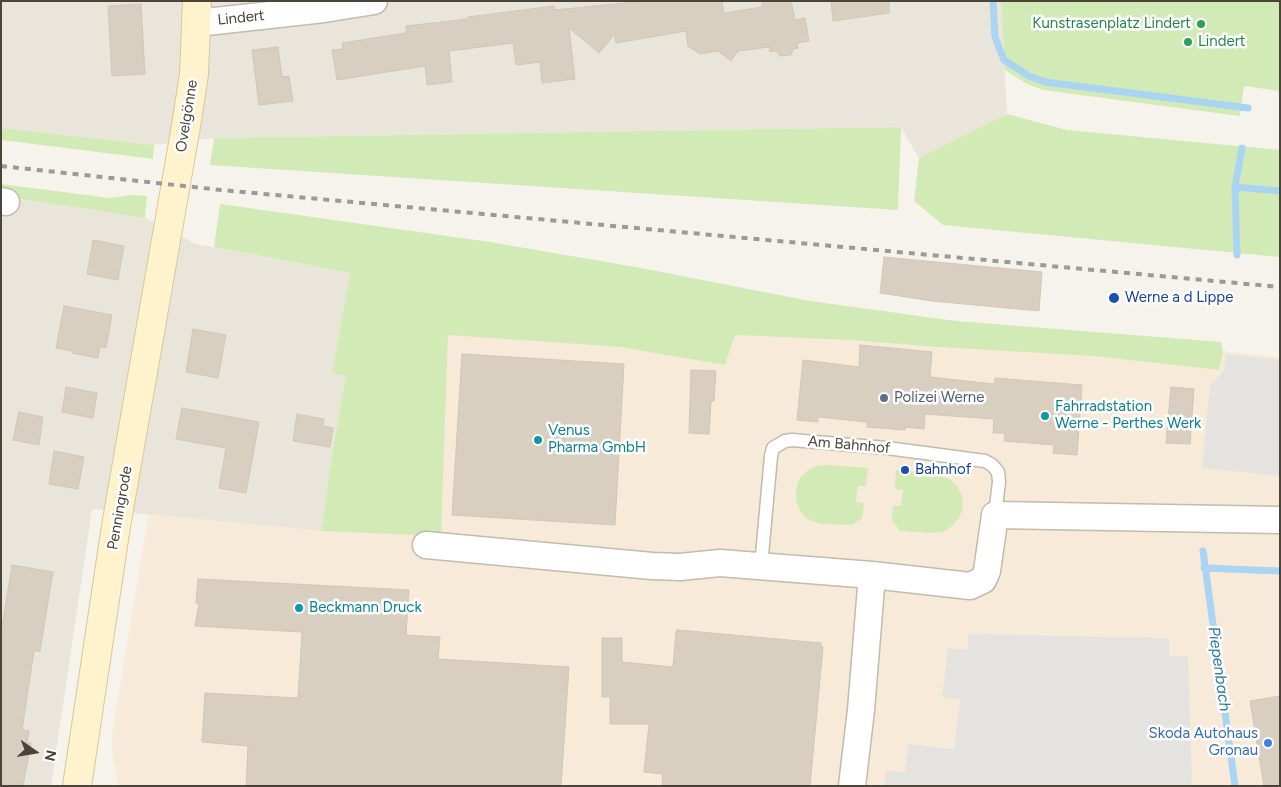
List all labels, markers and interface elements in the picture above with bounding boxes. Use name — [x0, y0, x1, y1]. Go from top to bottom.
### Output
street label: Lindert — [217, 7, 265, 29]
place label: Kunstrasenplatz Lindert — [1032, 15, 1191, 33]
marker: Kunstrasenplatz Lindert — [1195, 18, 1207, 30]
place label: Lindert — [1198, 33, 1245, 51]
marker: Lindert — [1182, 36, 1194, 48]
street label: Ovelgönne — [172, 78, 202, 154]
place label: Werne a d Lippe — [1125, 289, 1233, 307]
marker: Werne a d Lippe — [1107, 291, 1121, 305]
place label: Polizei Werne — [894, 389, 984, 407]
marker: Polizei Werne — [878, 392, 890, 404]
place label: Fahrradstation Werne - Perthes Werk — [1055, 398, 1201, 433]
marker: Fahrradstation Werne - Perthes Werk — [1039, 410, 1051, 422]
place label: Venus Pharma GmbH — [548, 422, 646, 457]
street label: Am Bahnhof — [807, 432, 891, 458]
marker: Venus Pharma GmbH — [532, 434, 544, 446]
place label: Bahnhof — [915, 461, 971, 479]
marker: Bahnhof — [899, 464, 911, 476]
street label: Penningrode — [104, 465, 136, 551]
place label: Beckmann Druck — [309, 599, 422, 617]
marker: Beckmann Druck — [293, 602, 305, 614]
water label: Piepenbach — [1204, 625, 1234, 713]
place label: Skoda Autohaus Gronau — [1149, 725, 1258, 760]
north arrow — [10, 727, 60, 777]
marker: Skoda Autohaus Gronau — [1262, 737, 1274, 749]
text: N — [41, 748, 60, 763]

